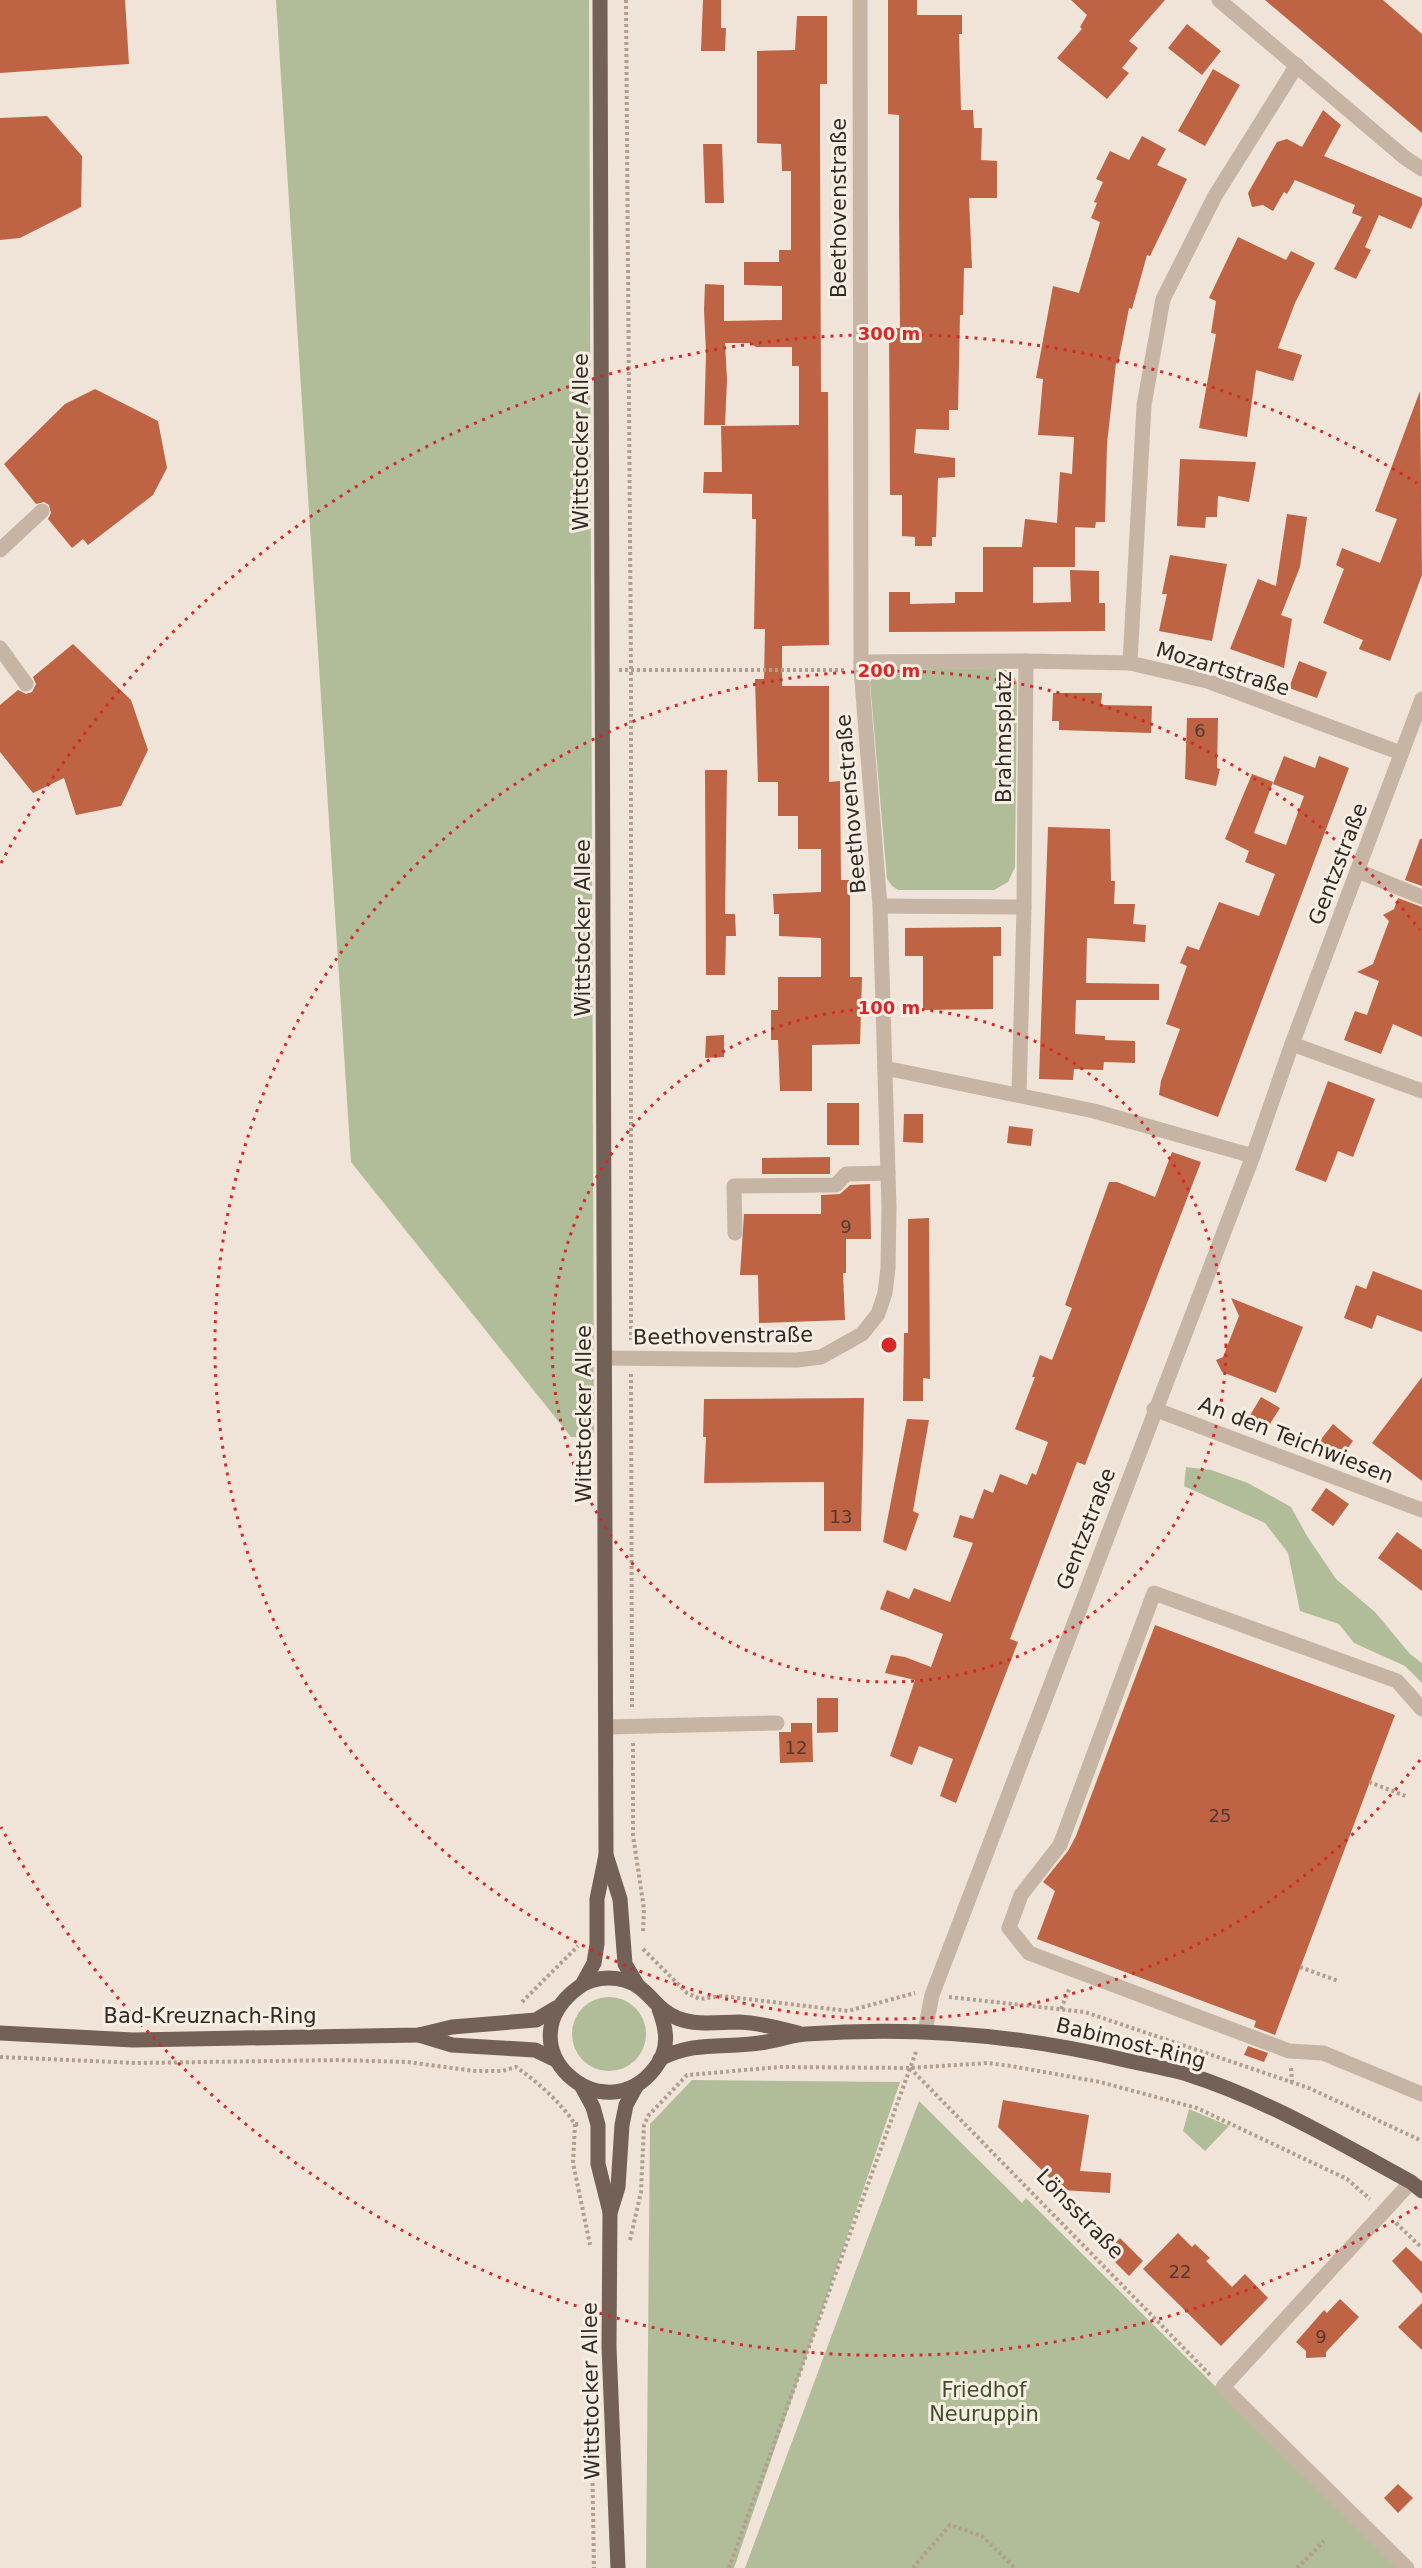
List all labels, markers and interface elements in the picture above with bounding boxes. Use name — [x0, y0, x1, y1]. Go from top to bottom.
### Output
street label: Beethovenstraße — [827, 118, 851, 298]
text: 300 m — [858, 323, 920, 344]
street label: Wittstocker Allee — [569, 353, 593, 531]
street label: Mozartstraße — [1153, 637, 1293, 701]
text: 200 m — [858, 660, 920, 681]
street label: Brahmsplatz — [992, 671, 1016, 803]
street label: Beethovenstraße — [831, 713, 871, 895]
house number: 6 — [1194, 720, 1206, 741]
street label: Gentzstraße — [1304, 800, 1372, 928]
street label: Wittstocker Allee — [571, 839, 595, 1017]
text: 100 m — [858, 997, 920, 1018]
house number: 9 — [840, 1216, 852, 1237]
street label: Beethovenstraße — [633, 1322, 813, 1350]
street label: Wittstocker Allee — [572, 1325, 596, 1503]
centre of rings — [879, 1335, 899, 1355]
street label: An den Teichwiesen — [1195, 1392, 1397, 1488]
street label: Gentzstraße — [1052, 1465, 1120, 1593]
house number: 13 — [830, 1506, 852, 1527]
house number: 12 — [785, 1737, 807, 1758]
house number: 25 — [1209, 1805, 1231, 1826]
street label: Bad-Kreuznach-Ring — [103, 2004, 317, 2028]
street label: Babimost-Ring — [1054, 2013, 1208, 2073]
street label: Lönsstraße — [1031, 2164, 1129, 2264]
house number: 22 — [1169, 2261, 1191, 2282]
street label: Wittstocker Allee — [577, 2302, 605, 2480]
house number: 9 — [1315, 2326, 1327, 2347]
park label: Friedhof Neuruppin — [929, 2378, 1039, 2426]

